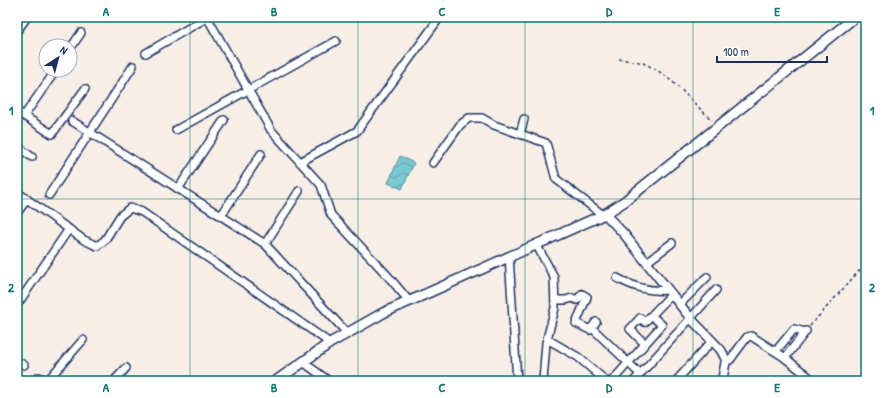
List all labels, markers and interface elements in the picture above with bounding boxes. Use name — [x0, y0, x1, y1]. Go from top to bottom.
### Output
text: A — [103, 2, 110, 20]
text: B — [271, 2, 278, 20]
text: C — [438, 2, 446, 20]
text: D — [606, 2, 613, 20]
text: E — [774, 2, 780, 20]
north arrow — [38, 38, 78, 78]
scale bar — [717, 38, 827, 64]
text: N — [57, 43, 70, 57]
text: 100 m — [723, 43, 749, 60]
text: 1 — [9, 101, 14, 119]
text: 1 — [870, 101, 875, 119]
text: 2 — [8, 278, 15, 296]
text: 2 — [869, 278, 876, 296]
text: A — [103, 378, 110, 396]
text: B — [271, 378, 278, 396]
text: C — [438, 378, 446, 396]
text: D — [606, 378, 613, 396]
text: E — [774, 378, 780, 396]

